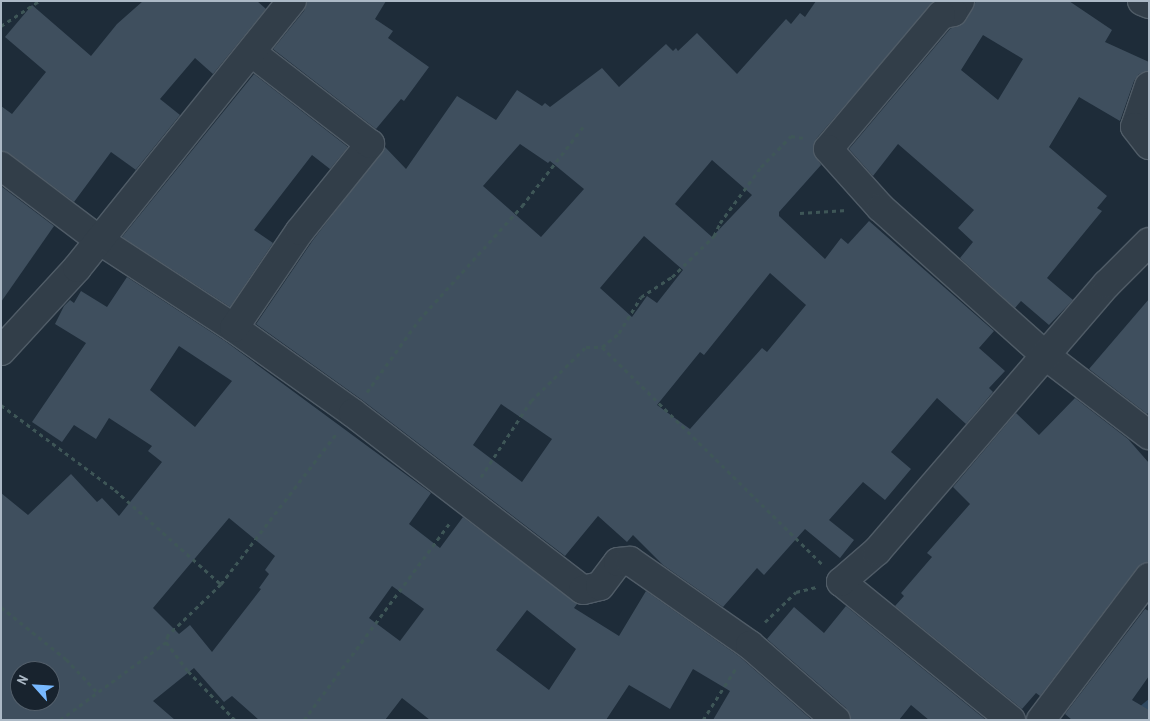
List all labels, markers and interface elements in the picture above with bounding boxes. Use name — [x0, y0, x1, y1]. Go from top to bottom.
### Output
north arrow — [10, 661, 60, 711]
text: N — [13, 672, 32, 688]

